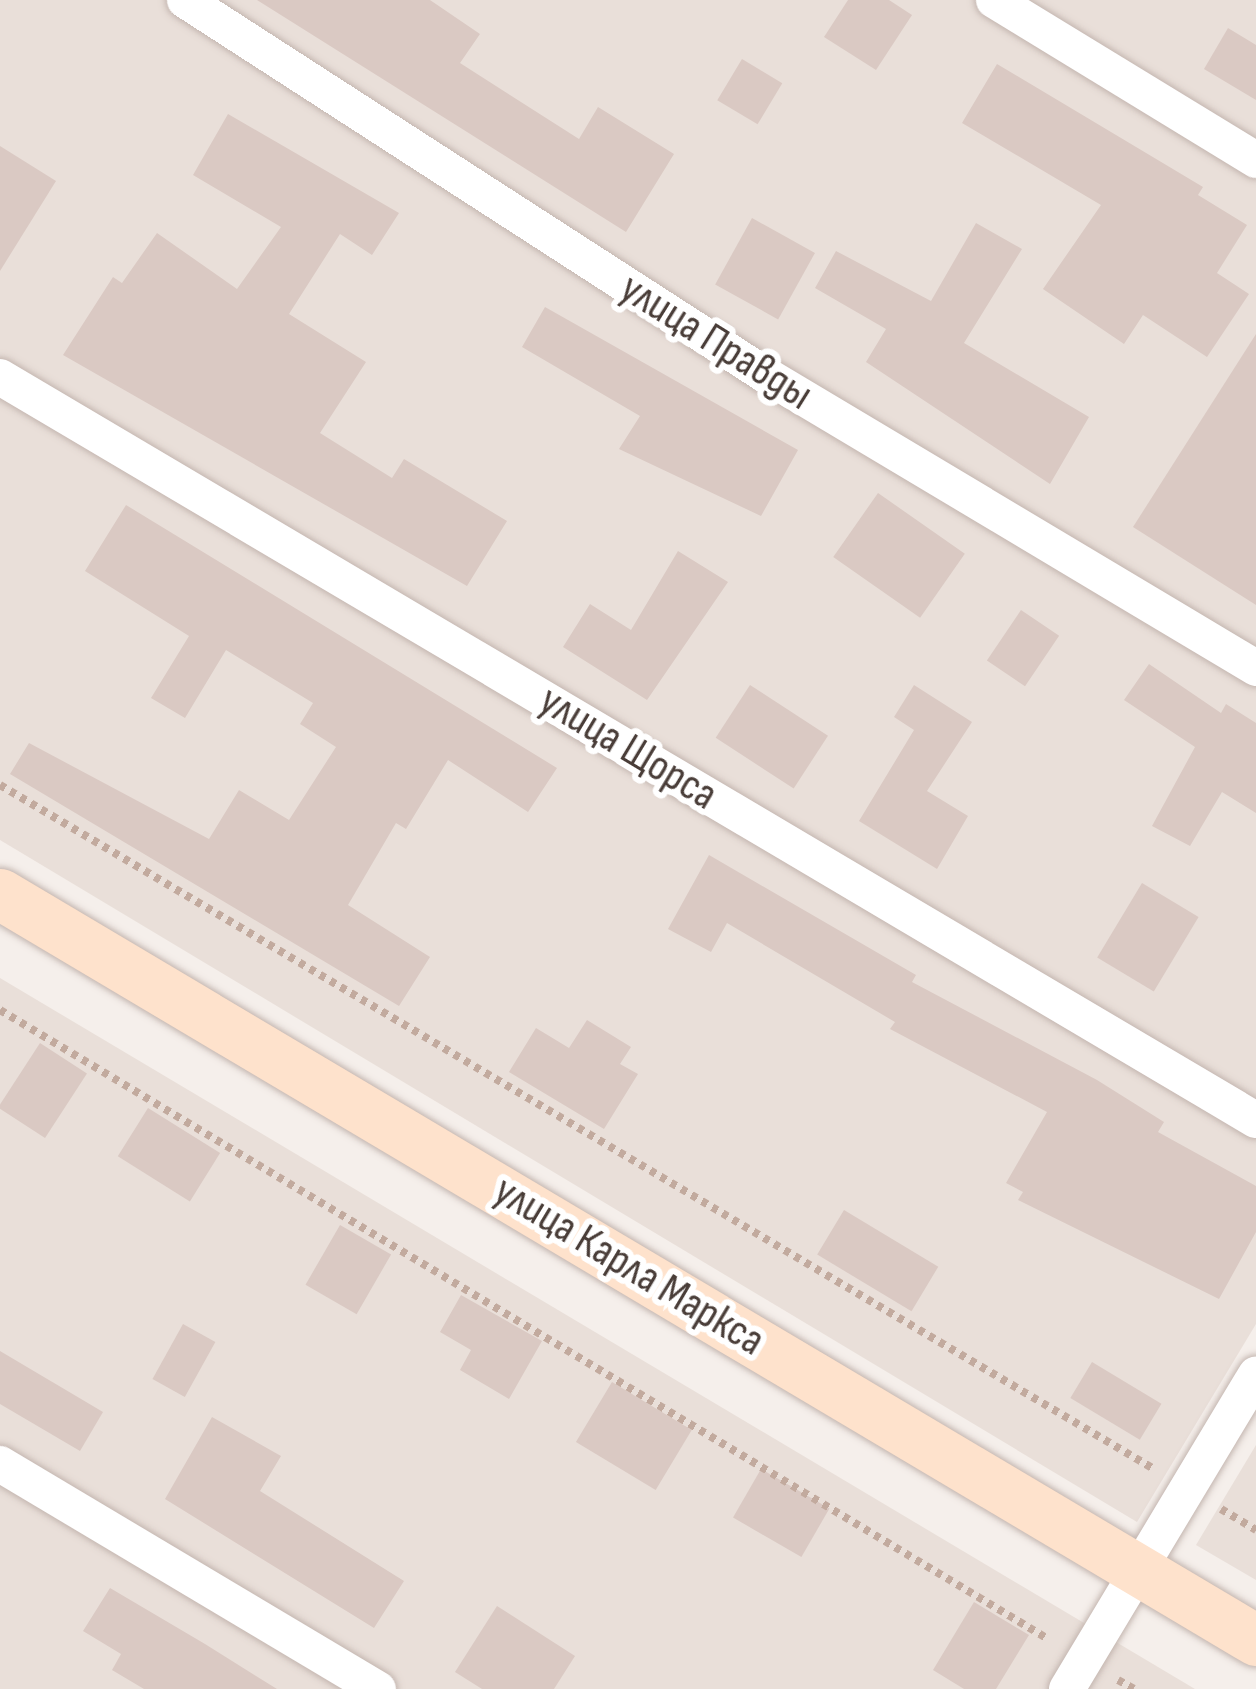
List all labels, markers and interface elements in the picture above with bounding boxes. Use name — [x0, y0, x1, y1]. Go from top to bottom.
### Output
street label: улица Правды — [610, 262, 822, 422]
street label: улица Щорса — [529, 674, 727, 822]
street label: улица Карла Маркса — [484, 1164, 774, 1368]

